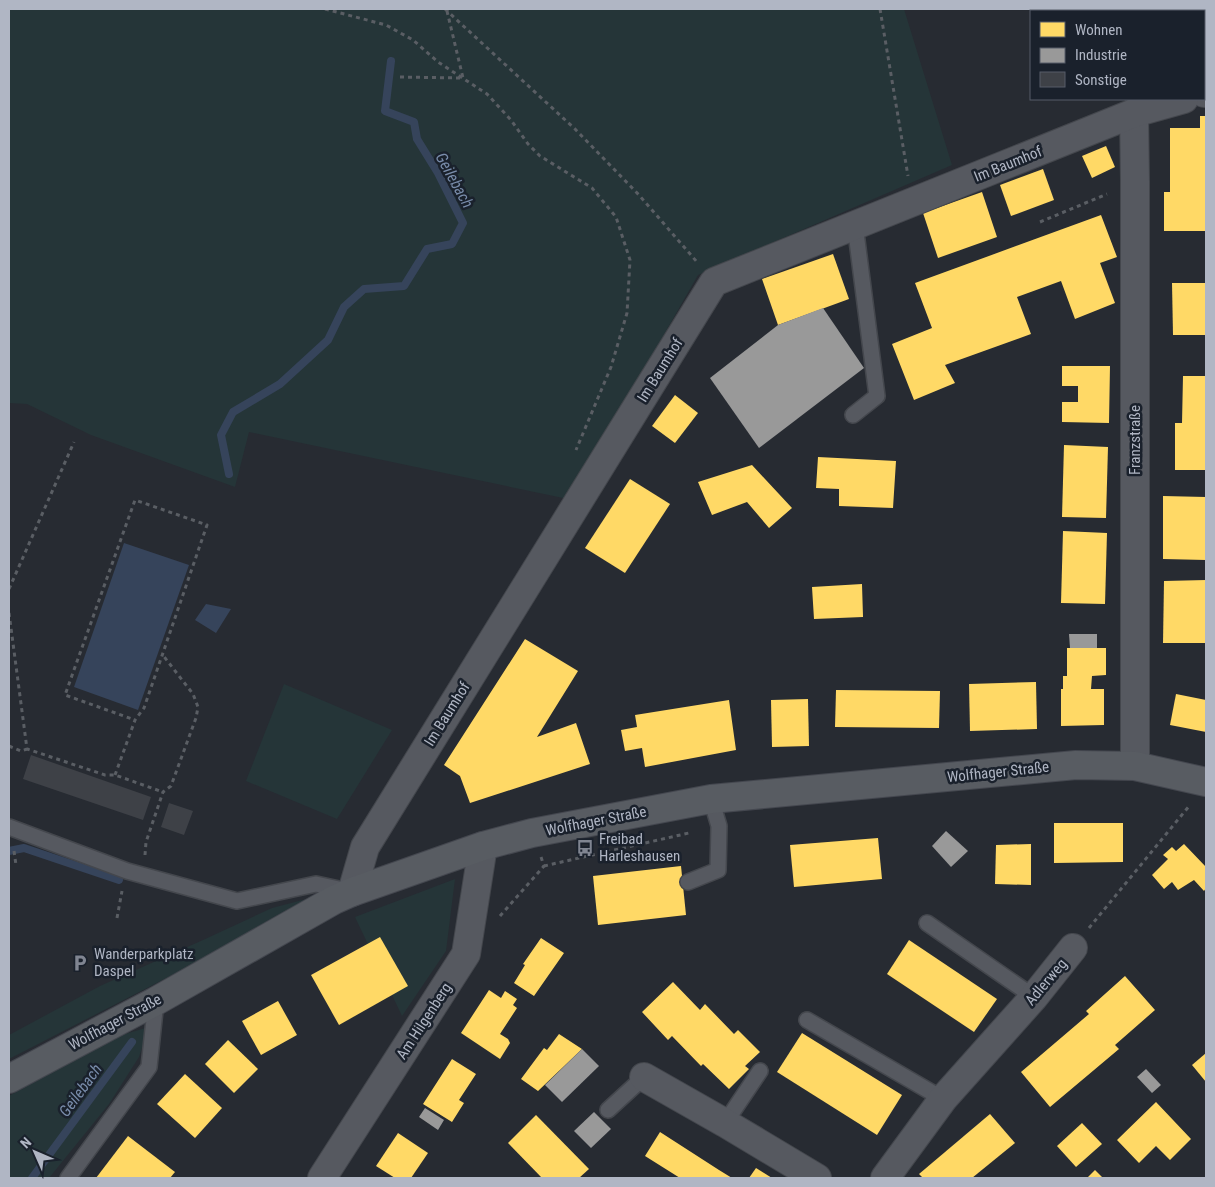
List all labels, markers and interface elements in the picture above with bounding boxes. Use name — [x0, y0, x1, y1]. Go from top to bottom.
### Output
legend — [1030, 10, 1205, 100]
text: Wohnen — [1075, 21, 1123, 39]
text: Industrie — [1075, 46, 1127, 64]
text: Sonstige — [1075, 71, 1127, 89]
street label: Im Baumhof — [971, 142, 1045, 186]
water label: Geilebach — [432, 149, 478, 211]
street label: Im Baumhof — [633, 335, 687, 405]
street label: Franzstraße — [1126, 405, 1144, 475]
street label: Im Baumhof — [420, 679, 474, 749]
street label: Wolfhager Straße — [946, 758, 1050, 786]
street label: Wolfhager Straße — [544, 802, 648, 840]
place label: Freibad Harleshausen — [599, 830, 680, 865]
bus stop icon: Freibad Harleshausen — [575, 838, 595, 858]
place label: Wanderparkplatz Daspel — [94, 945, 194, 980]
parking icon: Wanderparkplatz Daspel — [70, 953, 90, 973]
street label: Adlerweg — [1021, 955, 1071, 1009]
street label: Am Hilgenberg — [393, 979, 455, 1063]
street label: Wolfhager Straße — [66, 990, 164, 1054]
water label: Geilebach — [55, 1060, 106, 1120]
north arrow — [10, 1127, 60, 1177]
text: N — [17, 1134, 34, 1151]

